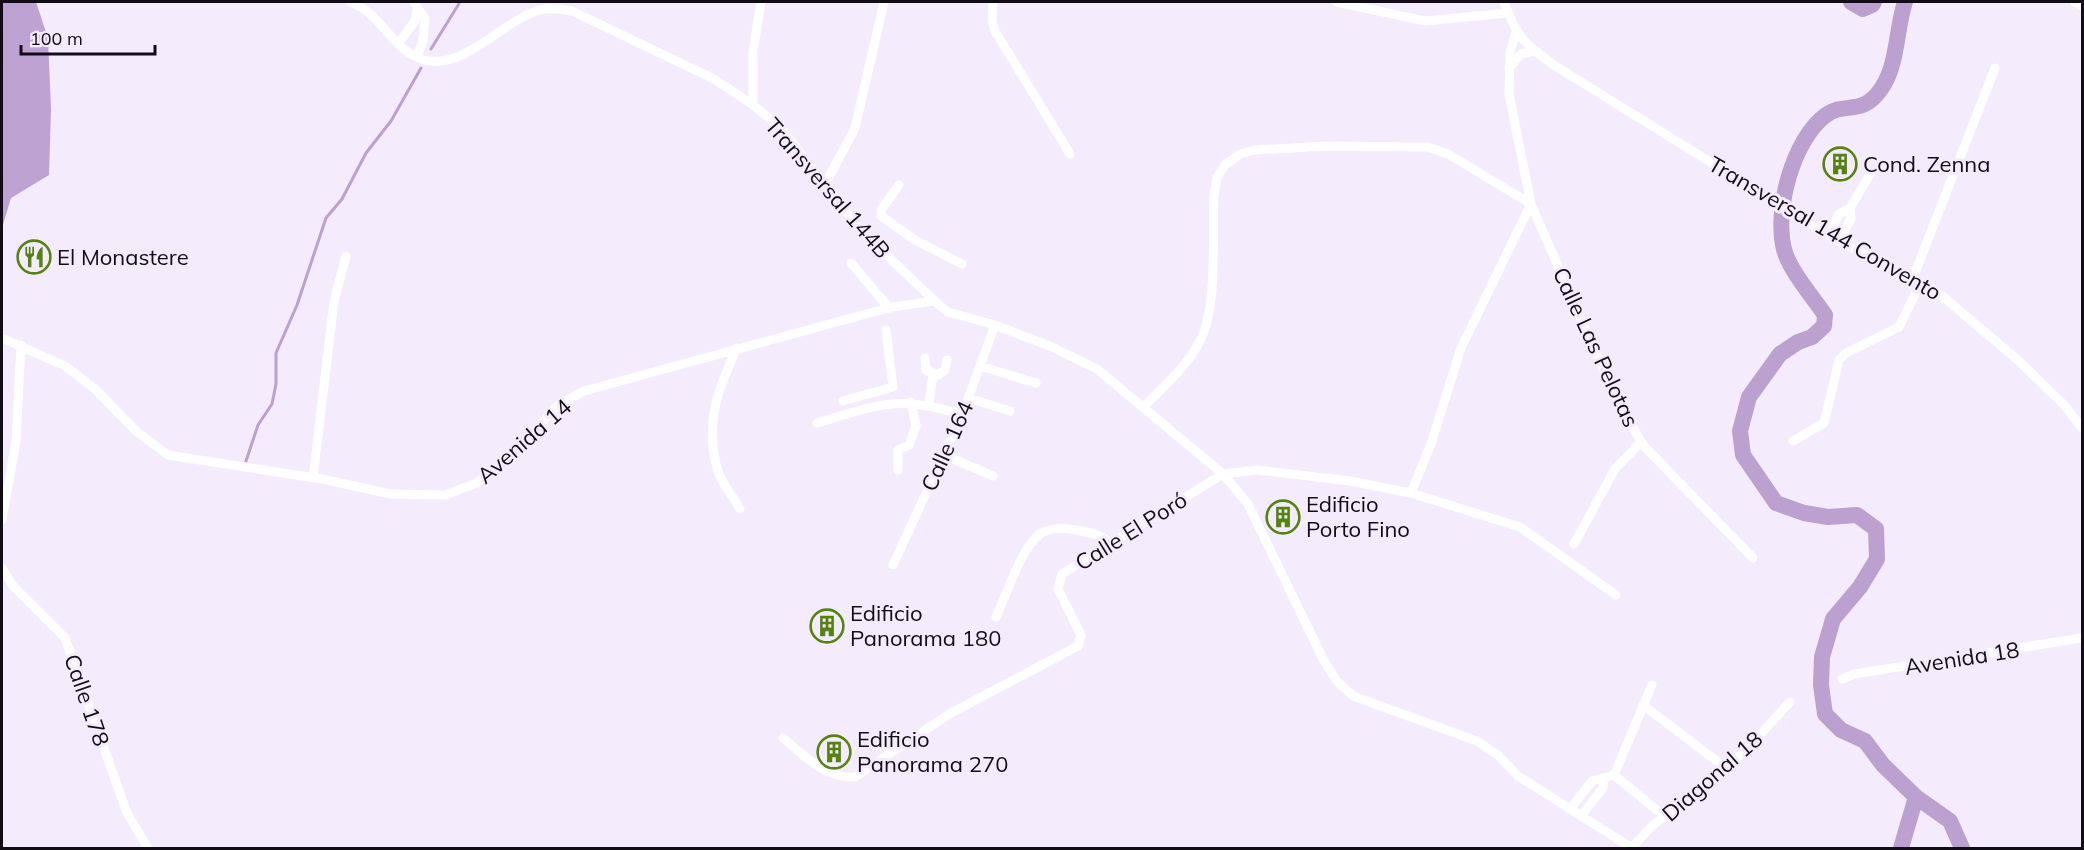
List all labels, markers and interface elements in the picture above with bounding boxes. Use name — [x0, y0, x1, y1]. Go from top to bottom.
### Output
scale bar — [21, 18, 154, 56]
text: 100 m — [30, 27, 83, 50]
street label: Transversal 144B — [759, 112, 897, 264]
building icon: Cond. Zenna — [1822, 146, 1858, 182]
street label: Transversal 144 Convento — [1704, 150, 1946, 306]
place label: Cond. Zenna — [1863, 150, 1990, 178]
restaurant icon: El Monastere — [16, 239, 52, 275]
place label: El Monastere — [57, 243, 189, 271]
street label: Calle Las Pelotas — [1547, 263, 1645, 431]
street label: Avenida 14 — [471, 392, 577, 490]
street label: Calle 164 — [915, 397, 979, 495]
street label: Calle El Poró — [1070, 486, 1192, 576]
place label: Edificio Porto Fino — [1306, 490, 1410, 543]
building icon: Edificio Porto Fino — [1265, 499, 1301, 535]
place label: Edificio Panorama 180 — [850, 599, 1001, 652]
building icon: Edificio Panorama 180 — [809, 608, 845, 644]
street label: Avenida 18 — [1903, 635, 2021, 681]
street label: Calle 178 — [58, 650, 116, 750]
place label: Edificio Panorama 270 — [857, 725, 1008, 778]
street label: Diagonal 18 — [1656, 725, 1768, 827]
building icon: Edificio Panorama 270 — [816, 734, 852, 770]

